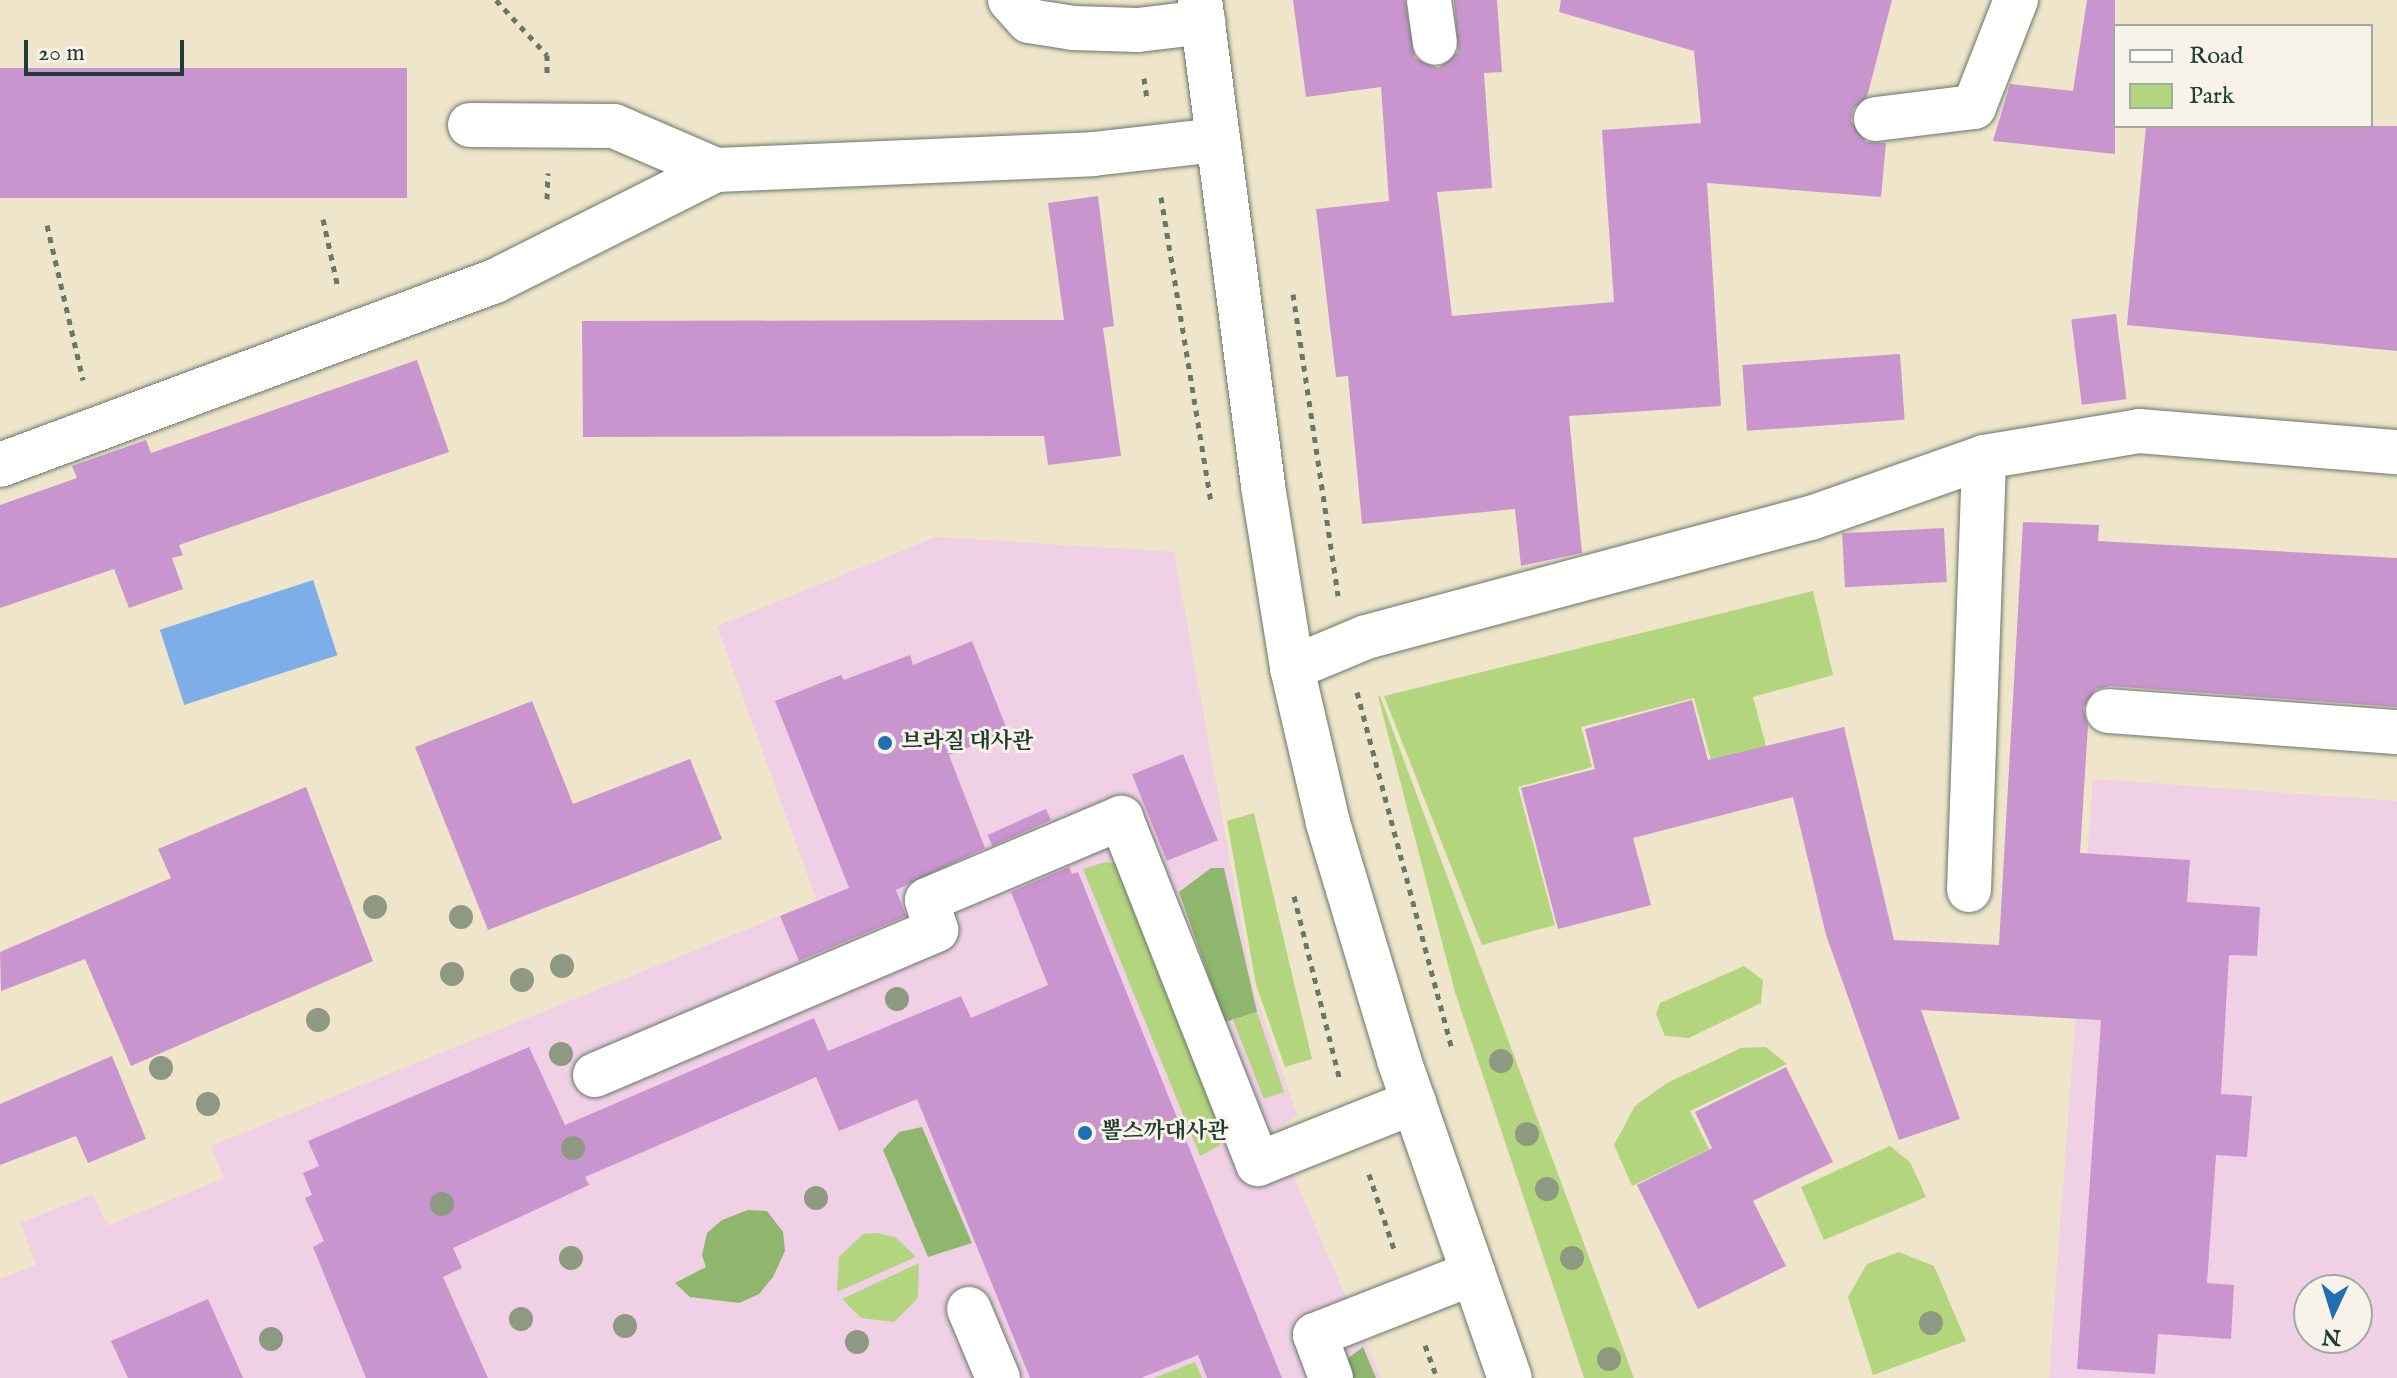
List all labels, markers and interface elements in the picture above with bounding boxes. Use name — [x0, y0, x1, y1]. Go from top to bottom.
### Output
scale bar — [28, 24, 188, 74]
legend — [2113, 24, 2373, 128]
text: 20 m — [38, 38, 85, 69]
text: Road — [2189, 41, 2243, 72]
text: Park — [2189, 81, 2235, 112]
place label: 브라질 대사관 — [901, 730, 1033, 756]
marker: 브라질 대사관 — [876, 734, 894, 752]
place label: 뽈스까대사관 — [1101, 1120, 1229, 1146]
marker: 뽈스까대사관 — [1076, 1124, 1094, 1142]
north arrow — [2293, 1274, 2373, 1354]
text: N — [2321, 1321, 2342, 1351]

